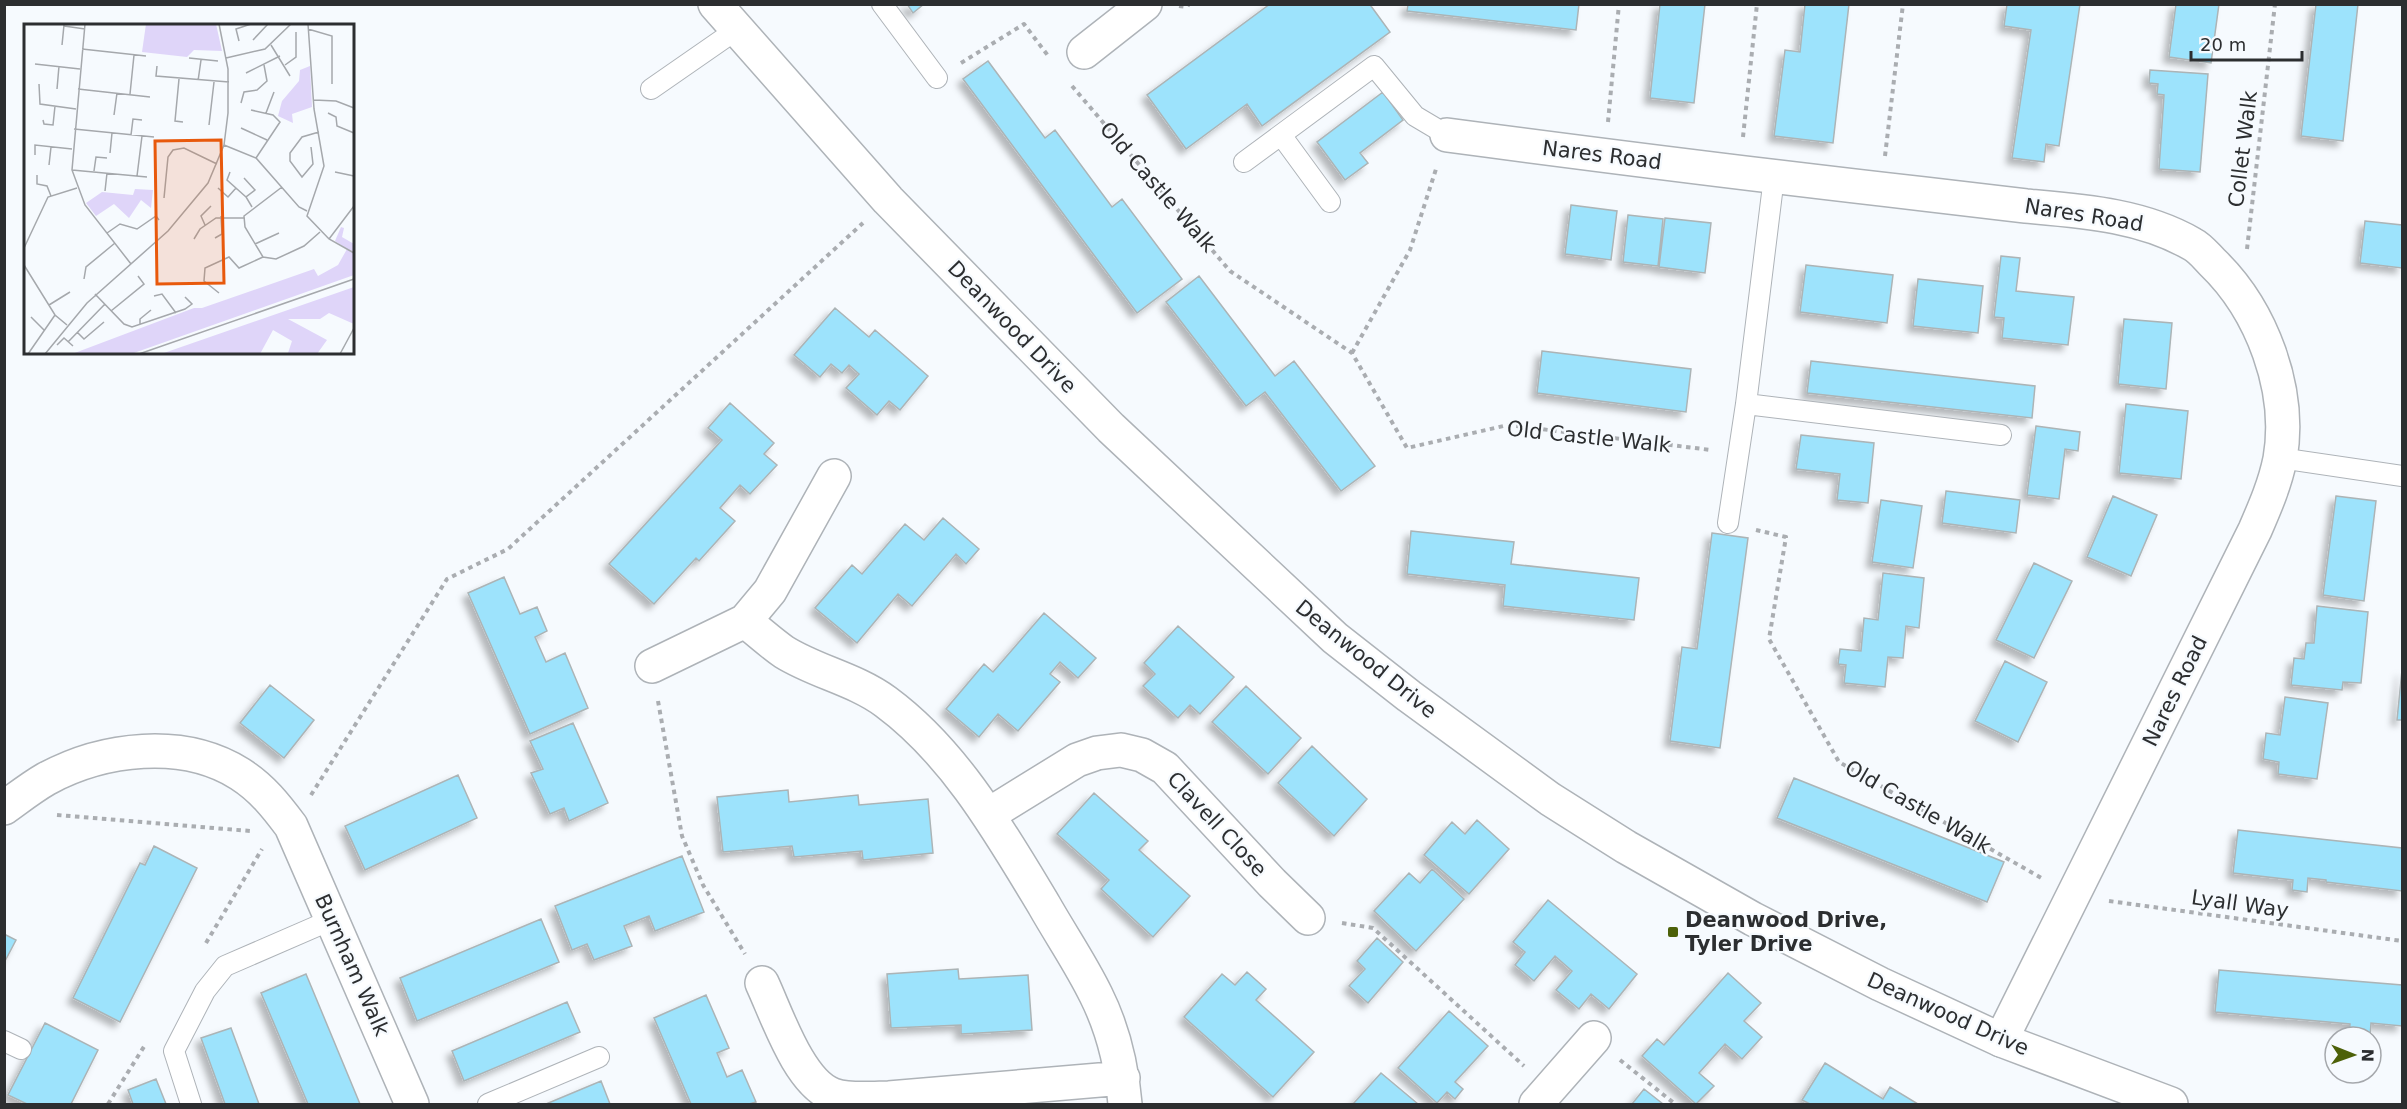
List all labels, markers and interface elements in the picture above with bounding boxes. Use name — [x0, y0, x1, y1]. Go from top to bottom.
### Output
inset map — [24, 24, 354, 354]
scale bar — [2191, 24, 2302, 62]
text: 20 m — [2200, 34, 2246, 55]
street label: Collet Walk — [2224, 88, 2262, 209]
street label: Old Castle Walk — [1095, 117, 1222, 258]
street label: Nares Road — [1541, 136, 1663, 174]
street label: Nares Road — [2023, 194, 2145, 236]
street label: Deanwood Drive — [943, 256, 1081, 398]
street label: Old Castle Walk — [1506, 416, 1673, 458]
street label: Deanwood Drive — [1291, 595, 1441, 723]
street label: Nares Road — [2138, 632, 2212, 750]
street label: Old Castle Walk — [1841, 755, 1996, 859]
street label: Clavell Close — [1162, 767, 1272, 881]
street label: Lyall Way — [2190, 885, 2290, 923]
street label: Burnham Walk — [310, 890, 394, 1040]
place label: Deanwood Drive, Tyler Drive — [1685, 908, 1887, 956]
marker: Deanwood Drive, Tyler Drive — [1666, 925, 1680, 939]
street label: Deanwood Drive — [1864, 968, 2032, 1060]
north arrow — [2323, 1025, 2383, 1085]
text: N — [2358, 1048, 2377, 1062]

